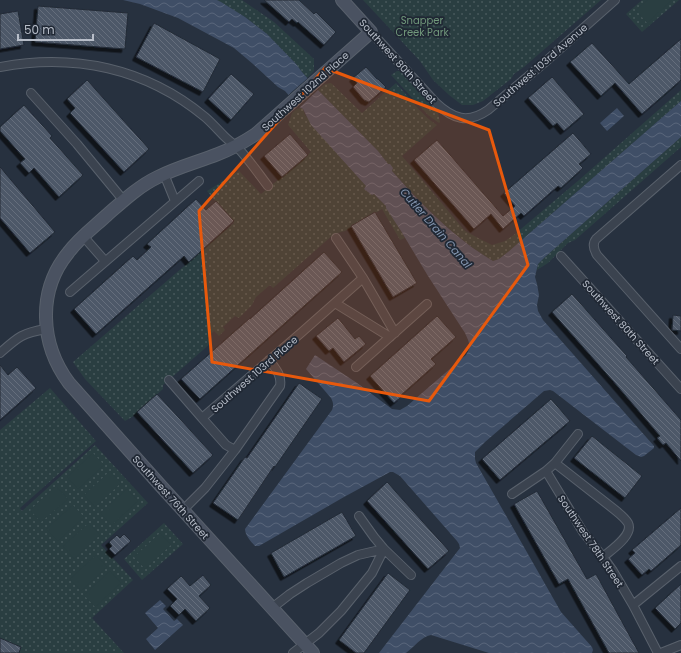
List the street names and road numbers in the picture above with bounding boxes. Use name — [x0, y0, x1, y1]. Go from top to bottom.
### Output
street label: Southwest 80th Street — [356, 16, 440, 107]
street label: Southwest 103rd Avenue — [490, 20, 591, 111]
street label: Southwest 102nd Place — [258, 48, 352, 135]
street label: Southwest 80th Street — [579, 277, 663, 368]
street label: Southwest 103rd Place — [208, 332, 301, 416]
street label: Southwest 76th Street — [129, 452, 213, 543]
street label: Southwest 78th Street — [554, 492, 627, 591]

